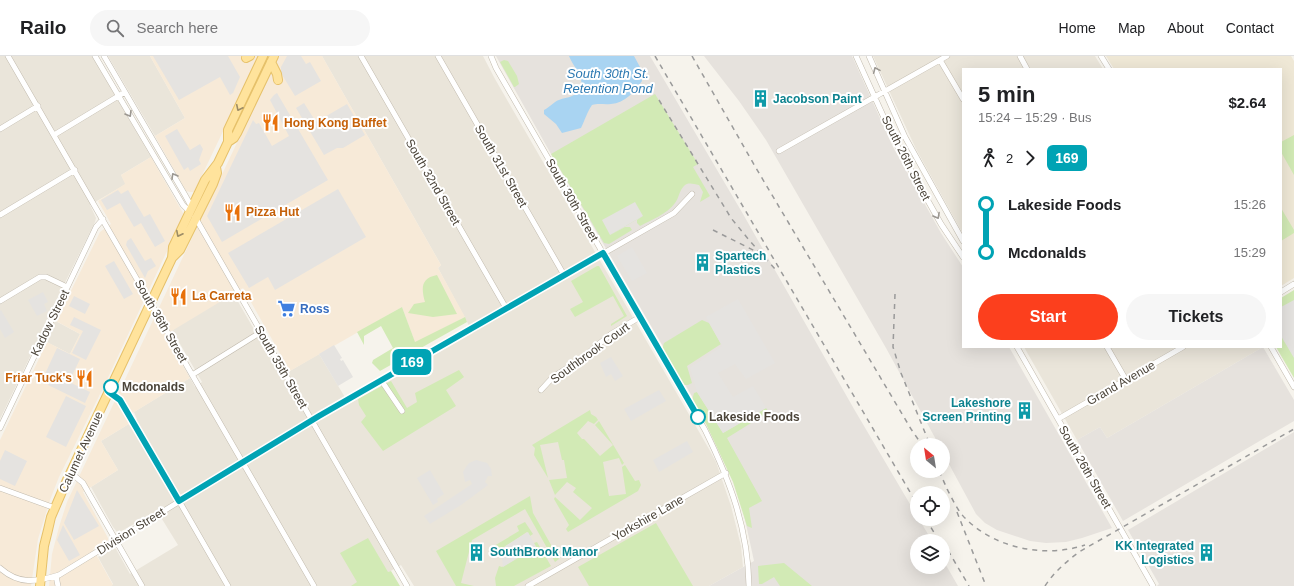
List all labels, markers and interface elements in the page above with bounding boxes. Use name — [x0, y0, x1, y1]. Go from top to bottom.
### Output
search box — [90, 10, 370, 46]
text: Railo — [20, 17, 66, 38]
icon: search — [104, 17, 126, 39]
text: Search here — [136, 19, 218, 36]
text: Home — [1059, 20, 1096, 36]
text: Map — [1118, 20, 1145, 36]
text: About — [1167, 20, 1204, 36]
text: Contact — [1226, 20, 1274, 36]
water label: South 30th St. Retention Pond — [563, 66, 654, 96]
one-way arrow — [872, 66, 880, 73]
text: 5 min — [978, 82, 1035, 107]
building icon: Jacobson Paint — [750, 89, 770, 109]
place label: Jacobson Paint — [773, 92, 862, 106]
text: $2.64 — [1228, 94, 1266, 111]
one-way arrow — [236, 103, 244, 111]
one-way arrow — [124, 110, 131, 117]
text: 15:24 – 15:29 · Bus — [978, 110, 1091, 125]
restaurant icon: Hong Kong Buffet — [261, 113, 281, 133]
street label: South 26th Street — [879, 113, 934, 203]
place label: Hong Kong Buffet — [284, 116, 387, 130]
street label: South 31st Street — [472, 122, 531, 210]
street label: South 32nd Street — [403, 137, 464, 228]
icon: walk — [978, 147, 1000, 169]
icon: forward — [1019, 147, 1041, 169]
text: 169 — [1055, 150, 1079, 166]
text: 2 — [1006, 151, 1013, 166]
street label: South 30th Street — [543, 156, 602, 245]
one-way arrow — [172, 173, 179, 180]
text: Lakeside Foods — [1008, 196, 1121, 213]
text: 15:26 — [1233, 197, 1266, 212]
restaurant icon: Pizza Hut — [223, 202, 243, 222]
place label: Pizza Hut — [246, 205, 299, 219]
one-way arrow — [932, 212, 939, 219]
one-way arrow — [176, 230, 184, 237]
text: Mcdonalds — [1008, 244, 1086, 261]
text: 15:29 — [1233, 245, 1266, 260]
place label: Spartech Plastics — [715, 249, 766, 277]
building icon: Spartech Plastics — [692, 253, 712, 273]
street label: South 36th Street — [132, 277, 191, 366]
restaurant icon: La Carreta — [169, 286, 189, 306]
street label: Kadow Street — [28, 287, 72, 358]
place label: La Carreta — [192, 289, 252, 303]
button: Start — [978, 294, 1118, 340]
button: Tickets — [1126, 294, 1266, 340]
supermarket icon: Ross — [277, 299, 297, 319]
place label: Ross — [300, 302, 330, 316]
street label: Southbrook Court — [548, 319, 633, 386]
street label: South 35th Street — [252, 323, 311, 412]
line badge: 169 — [389, 349, 435, 375]
text: 169 — [400, 354, 424, 370]
street label: Grand Avenue — [1084, 358, 1158, 408]
restaurant icon: Friar Tuck's — [75, 368, 95, 388]
place label: Friar Tuck's — [5, 371, 72, 385]
marker: Mcdonalds — [103, 379, 119, 395]
place label: Mcdonalds — [122, 380, 185, 394]
place label: Lakeshore Screen Printing — [922, 396, 1011, 424]
building icon: Lakeshore Screen Printing — [1014, 400, 1034, 420]
street label: Calumet Avenue — [56, 409, 106, 495]
marker: Lakeside Foods — [690, 409, 706, 425]
place label: Lakeside Foods — [709, 410, 800, 424]
street label: South 26th Street — [1056, 423, 1115, 512]
north arrow — [910, 438, 950, 478]
map controls — [910, 438, 950, 574]
button: locate — [910, 486, 950, 526]
street label: Yorkshire Lane — [610, 492, 686, 544]
street label: Division Street — [94, 504, 168, 557]
button: layers — [910, 534, 950, 574]
place label: KK Integrated Logistics — [1115, 539, 1194, 567]
building icon: SouthBrook Manor — [467, 542, 487, 562]
building icon: KK Integrated Logistics — [1197, 543, 1217, 563]
place label: SouthBrook Manor — [490, 545, 598, 559]

